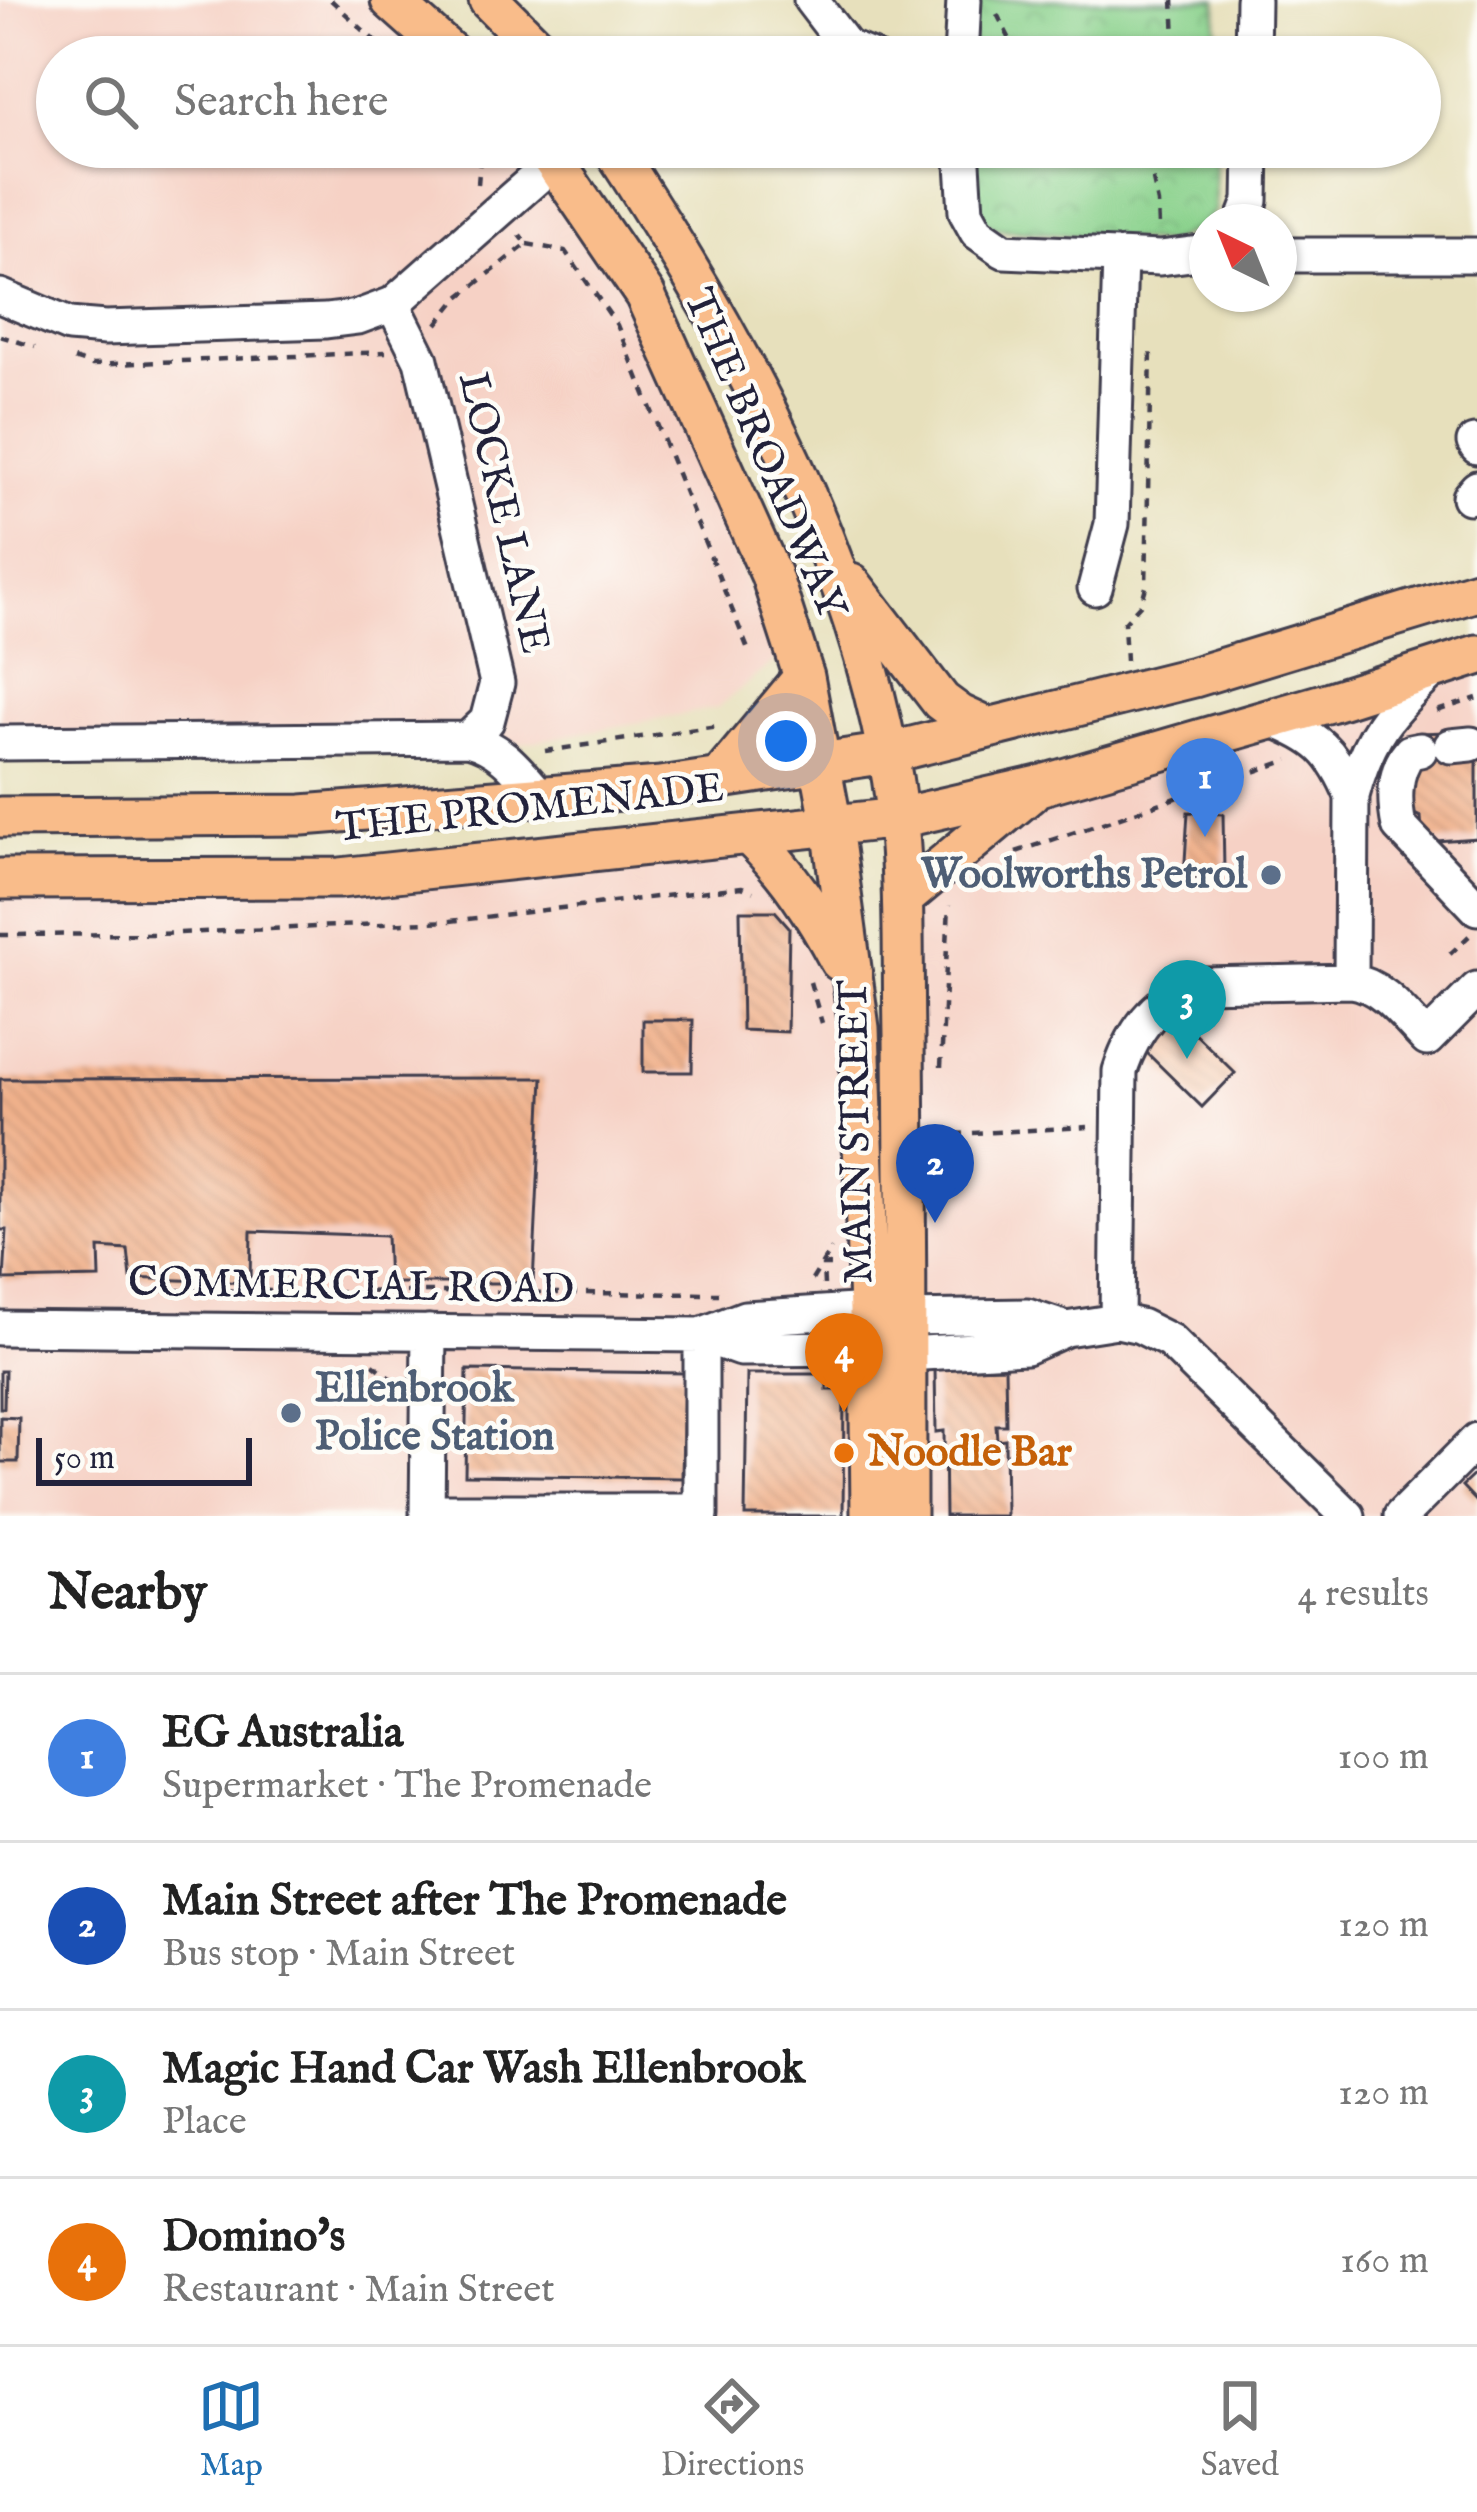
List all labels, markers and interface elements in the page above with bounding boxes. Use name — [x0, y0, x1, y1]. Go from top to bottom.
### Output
search box — [36, 36, 1441, 168]
icon: search — [78, 69, 144, 135]
text: Search here — [174, 74, 388, 131]
north arrow — [1189, 204, 1297, 312]
street label: THE BROADWAY — [671, 281, 858, 629]
street label: LOCKE LANE — [445, 367, 561, 659]
your location — [756, 711, 816, 771]
pin: 1 — [1166, 738, 1244, 837]
street label: THE PROMENADE — [334, 762, 726, 856]
place label: Woolworths Petrol — [921, 849, 1248, 902]
marker: Woolworths Petrol — [1258, 862, 1284, 888]
pin: 3 — [1148, 960, 1226, 1059]
street label: MAIN STREET — [828, 979, 886, 1284]
pin: 2 — [896, 1124, 974, 1223]
street label: COMMERCIAL ROAD — [127, 1257, 575, 1317]
pin: 4 — [805, 1313, 883, 1412]
place label: Ellenbrook Police Station — [315, 1363, 554, 1464]
marker: Ellenbrook Police Station — [278, 1400, 304, 1426]
place label: Noodle Bar — [867, 1427, 1073, 1480]
scale bar — [36, 1432, 252, 1485]
text: 50 m — [54, 1438, 115, 1480]
marker: Noodle Bar — [831, 1440, 857, 1466]
text: Nearby — [48, 1562, 207, 1627]
text: 4 results — [1297, 1570, 1429, 1619]
text: EG Australia — [162, 1705, 404, 1762]
text: 1 — [80, 1733, 94, 1782]
text: 100 m — [1338, 1733, 1429, 1782]
text: Supermarket · The Promenade — [162, 1762, 652, 1811]
text: Main Street after The Promenade — [162, 1873, 787, 1930]
text: 2 — [78, 1901, 96, 1950]
text: 120 m — [1338, 1901, 1429, 1950]
text: Bus stop · Main Street — [162, 1930, 515, 1979]
text: Magic Hand Car Wash Ellenbrook — [162, 2041, 805, 2098]
text: 3 — [80, 2069, 94, 2118]
text: 120 m — [1338, 2069, 1429, 2118]
text: Place — [162, 2098, 247, 2147]
text: Domino's — [162, 2209, 345, 2266]
text: 4 — [77, 2237, 97, 2286]
text: 160 m — [1340, 2237, 1429, 2286]
text: Restaurant · Main Street — [162, 2266, 555, 2315]
tab: Map — [198, 2373, 264, 2487]
tab: Directions — [661, 2373, 804, 2487]
tab: Saved — [1201, 2373, 1279, 2487]

